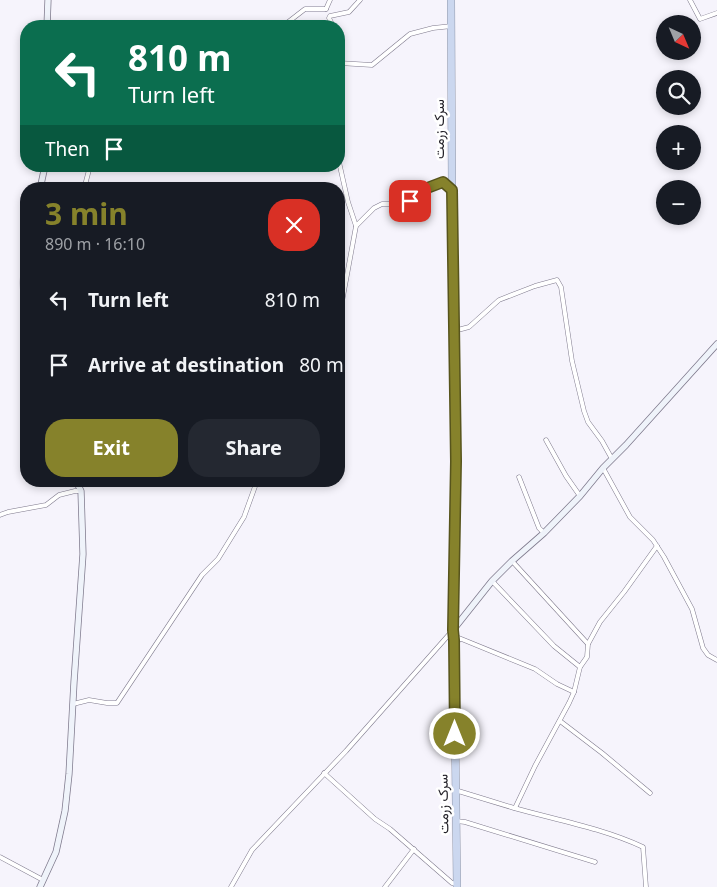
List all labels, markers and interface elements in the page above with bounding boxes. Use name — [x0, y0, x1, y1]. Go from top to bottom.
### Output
north arrow — [656, 15, 701, 60]
map controls — [656, 15, 701, 225]
text: 810 m — [128, 34, 231, 81]
icon: left — [45, 40, 110, 105]
button: search — [656, 70, 701, 115]
text: Turn left — [128, 79, 215, 109]
street label: سرک زرمت — [429, 99, 448, 159]
button: + — [656, 125, 701, 170]
icon: arrive — [100, 135, 128, 163]
text: Then — [45, 136, 90, 162]
pin — [389, 180, 431, 222]
button: − — [656, 180, 701, 225]
icon: arrive — [396, 187, 424, 215]
text: 3 min — [45, 193, 128, 234]
button: close — [268, 199, 320, 251]
text: 890 m · 16:10 — [45, 233, 145, 255]
icon: left — [45, 286, 73, 314]
text: Turn left — [88, 287, 169, 313]
text: 810 m — [265, 287, 320, 313]
icon: arrive — [45, 351, 73, 379]
text: Arrive at destination — [88, 352, 284, 378]
text: 80 m — [299, 352, 344, 378]
button: Exit — [45, 419, 178, 477]
button: Share — [188, 419, 320, 477]
position arrow — [428, 707, 480, 759]
street label: سرک زرمت — [432, 774, 453, 834]

